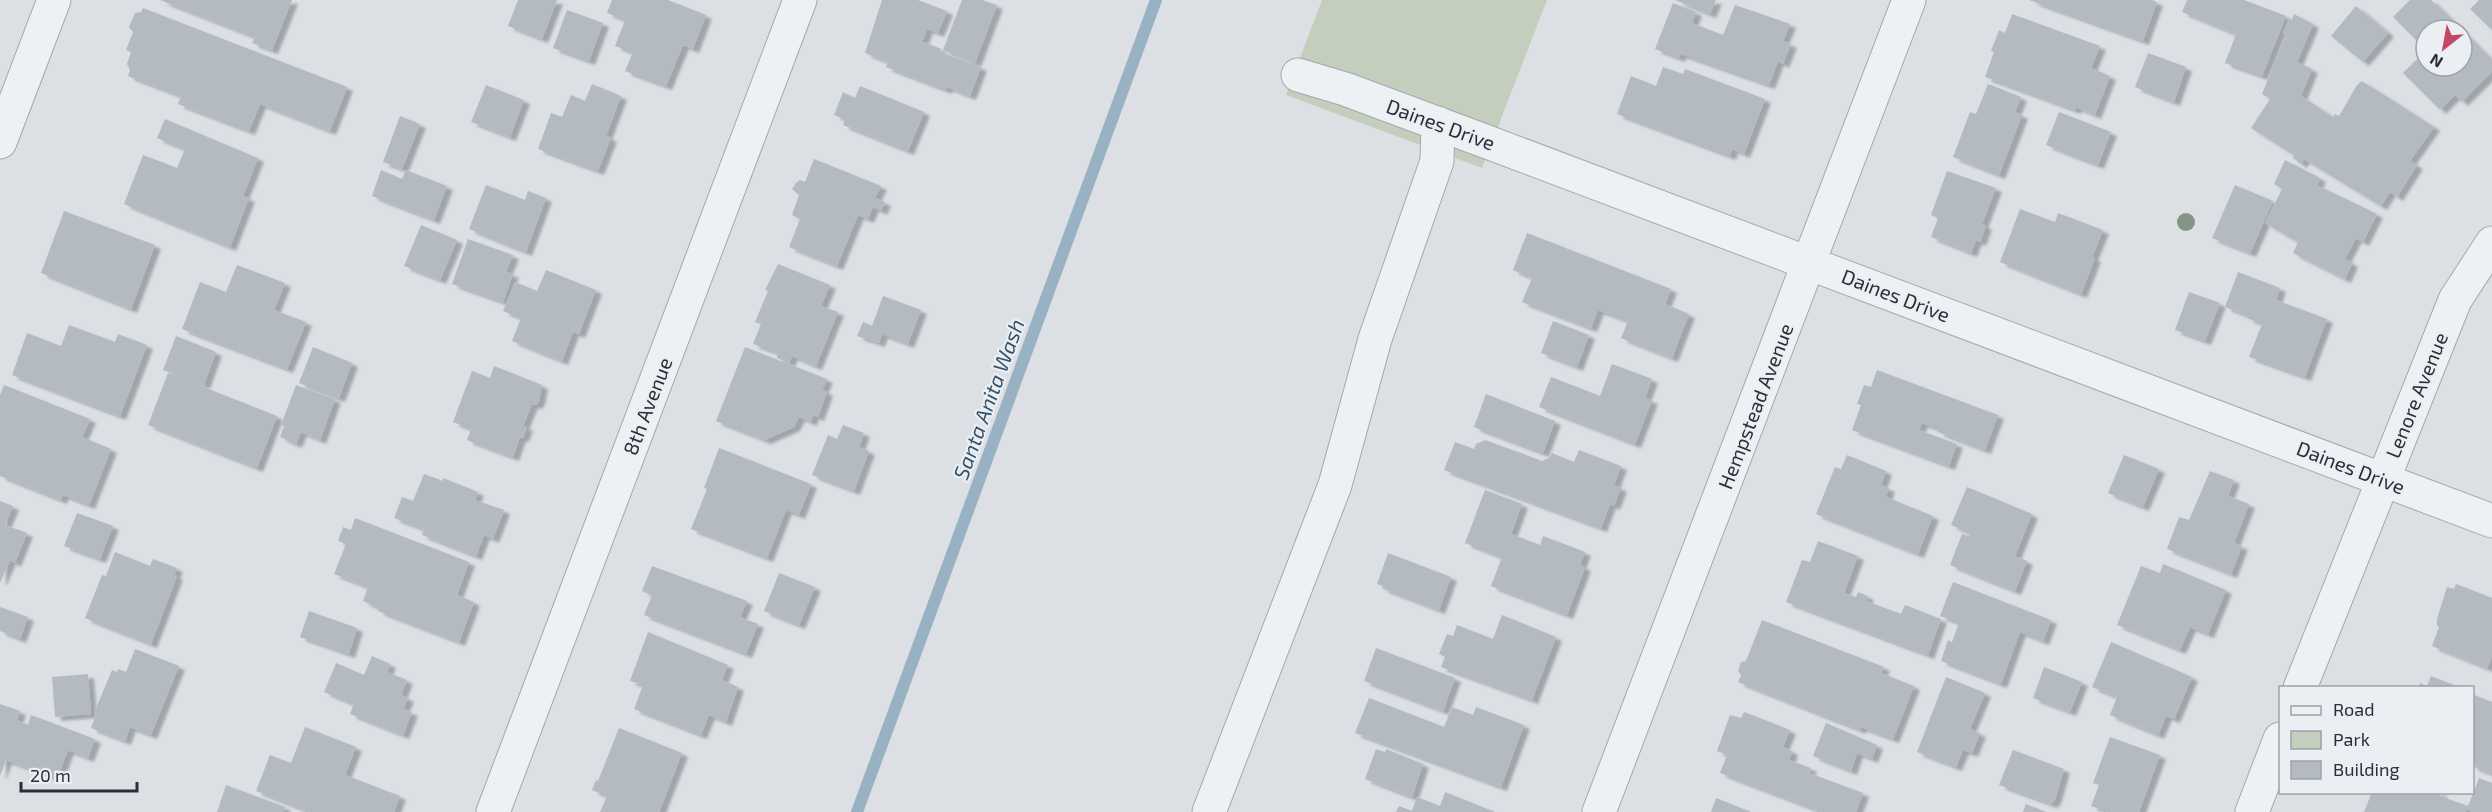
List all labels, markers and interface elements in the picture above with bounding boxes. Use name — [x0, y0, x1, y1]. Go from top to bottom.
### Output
north arrow — [2414, 18, 2474, 78]
text: N — [2426, 50, 2446, 72]
street label: Daines Drive — [1383, 93, 1499, 155]
street label: Daines Drive — [1839, 263, 1953, 327]
water label: Santa Anita Wash — [947, 315, 1029, 483]
street label: Hempstead Avenue — [1712, 320, 1798, 492]
street label: Lenore Avenue — [2380, 329, 2452, 461]
street label: 8th Avenue — [617, 354, 677, 458]
street label: Daines Drive — [2294, 435, 2408, 499]
legend — [2279, 686, 2474, 794]
text: Road — [2333, 698, 2374, 720]
text: Park — [2333, 728, 2370, 750]
scale bar — [21, 755, 136, 793]
text: Building — [2333, 758, 2400, 780]
text: 20 m — [30, 764, 71, 786]

